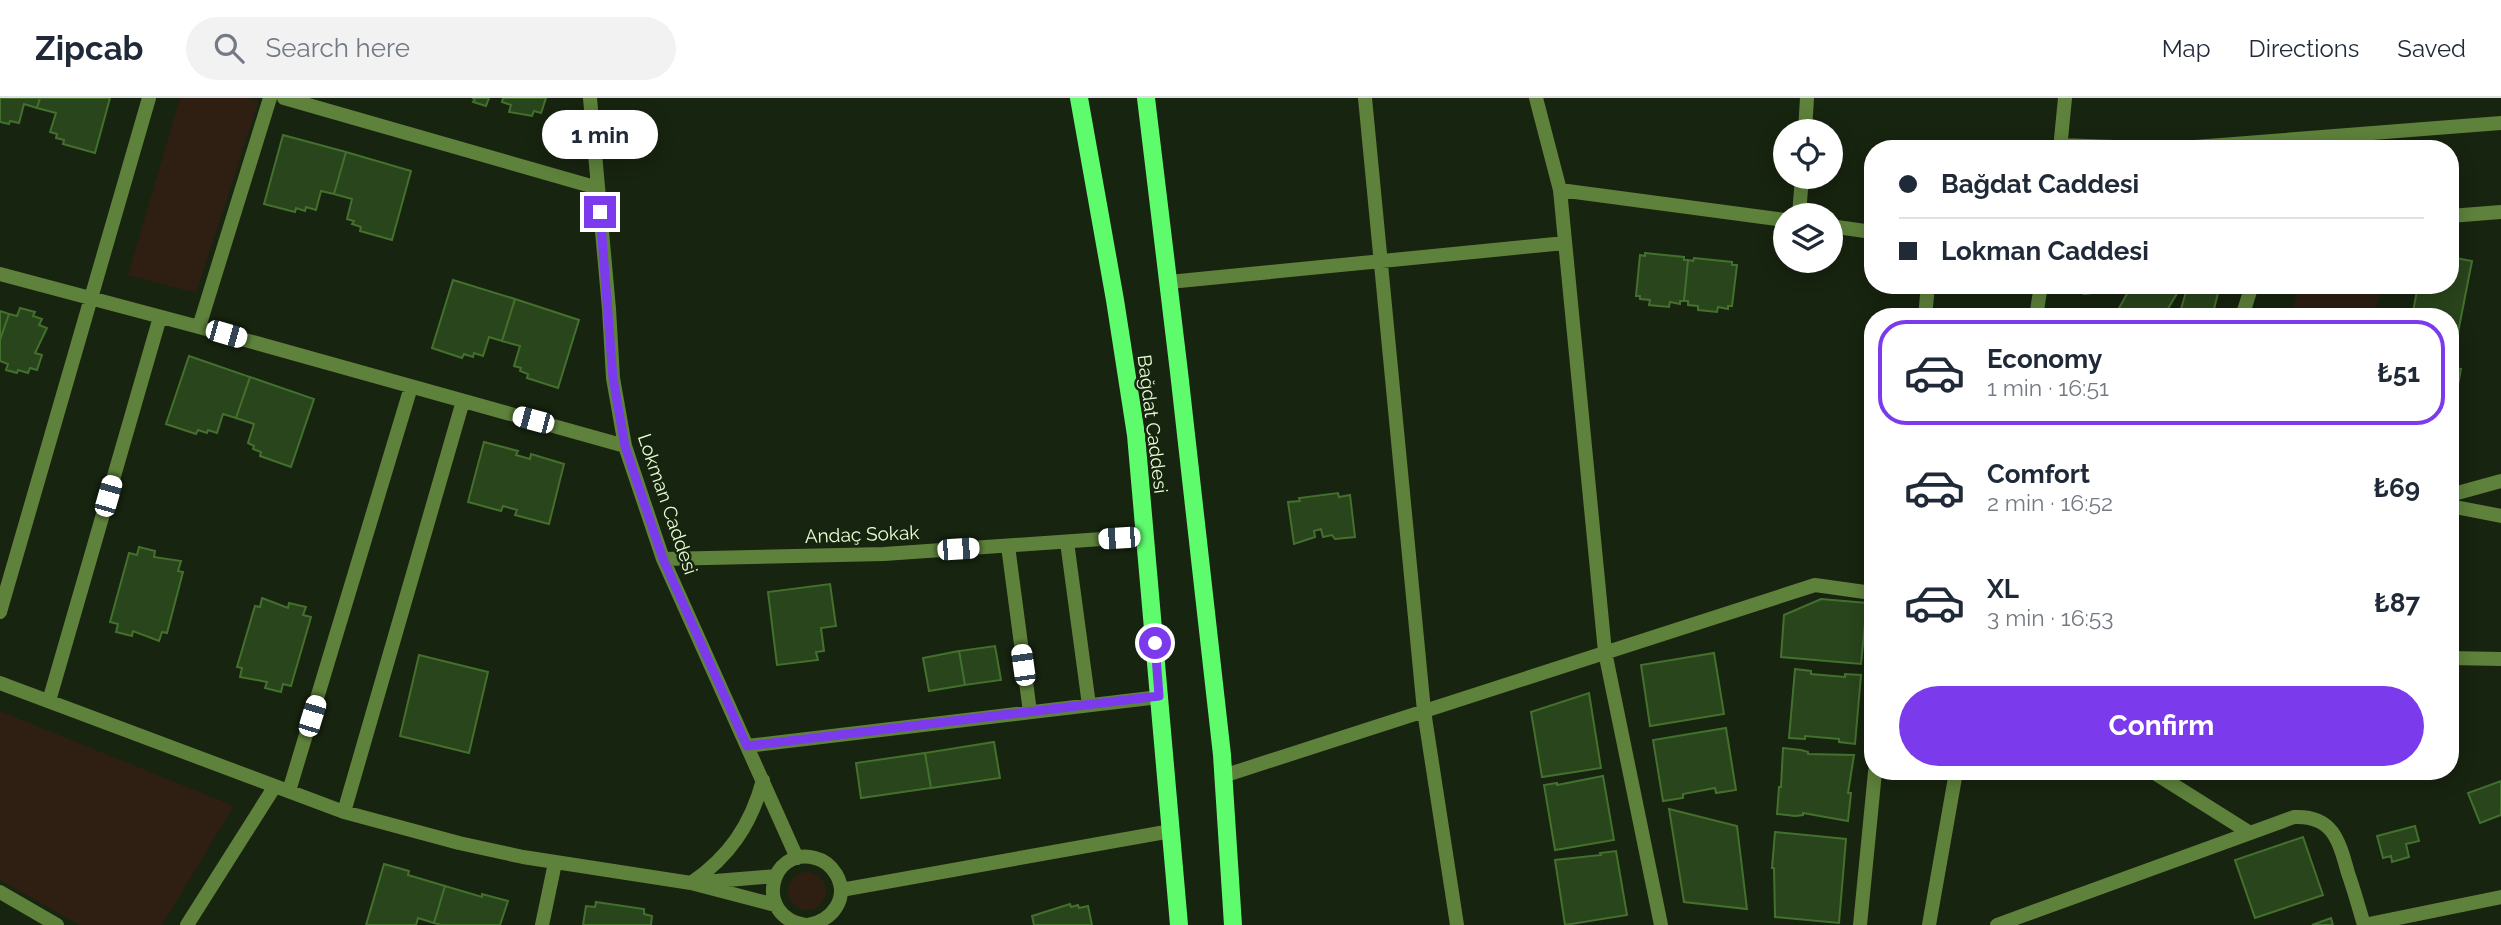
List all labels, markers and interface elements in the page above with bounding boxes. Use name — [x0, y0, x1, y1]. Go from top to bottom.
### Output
search box — [186, 17, 676, 80]
text: Zipcab — [35, 29, 144, 68]
icon: search — [210, 29, 248, 67]
text: Search here — [266, 33, 410, 63]
text: Map — [2162, 34, 2211, 63]
text: Directions — [2249, 34, 2359, 63]
text: Saved — [2397, 34, 2466, 63]
callout: 1 min — [542, 110, 658, 159]
map controls — [1773, 119, 1843, 273]
button: locate — [1773, 119, 1843, 189]
text: 1 min — [571, 121, 629, 148]
text: Bağdat Caddesi — [1941, 169, 2139, 199]
route end — [584, 196, 616, 228]
button: layers — [1773, 203, 1843, 273]
text: Lokman Caddesi — [1941, 236, 2149, 266]
car — [203, 318, 250, 350]
icon: car — [1903, 341, 1966, 404]
text: Economy — [1987, 344, 2102, 374]
street label: Bağdat Caddesi — [1134, 353, 1172, 495]
text: ₺51 — [2377, 358, 2420, 388]
text: 1 min · 16:51 — [1987, 374, 2109, 401]
car — [510, 404, 557, 436]
street label: Lokman Caddesi — [634, 431, 702, 577]
icon: car — [1903, 456, 1966, 519]
text: Comfort — [1987, 459, 2090, 489]
car — [93, 473, 124, 519]
text: ₺69 — [2373, 473, 2420, 503]
text: 2 min · 16:52 — [1987, 489, 2113, 516]
street label: Andaç Sokak — [804, 521, 920, 547]
car — [1098, 526, 1141, 550]
car — [937, 537, 980, 561]
icon: car — [1903, 571, 1966, 634]
text: XL — [1987, 574, 2019, 604]
text: ₺87 — [2374, 588, 2420, 618]
text: 3 min · 16:53 — [1987, 604, 2114, 631]
route start — [1139, 627, 1171, 659]
car — [1010, 643, 1037, 687]
button: Confirm — [1899, 686, 2424, 766]
car — [296, 693, 329, 739]

